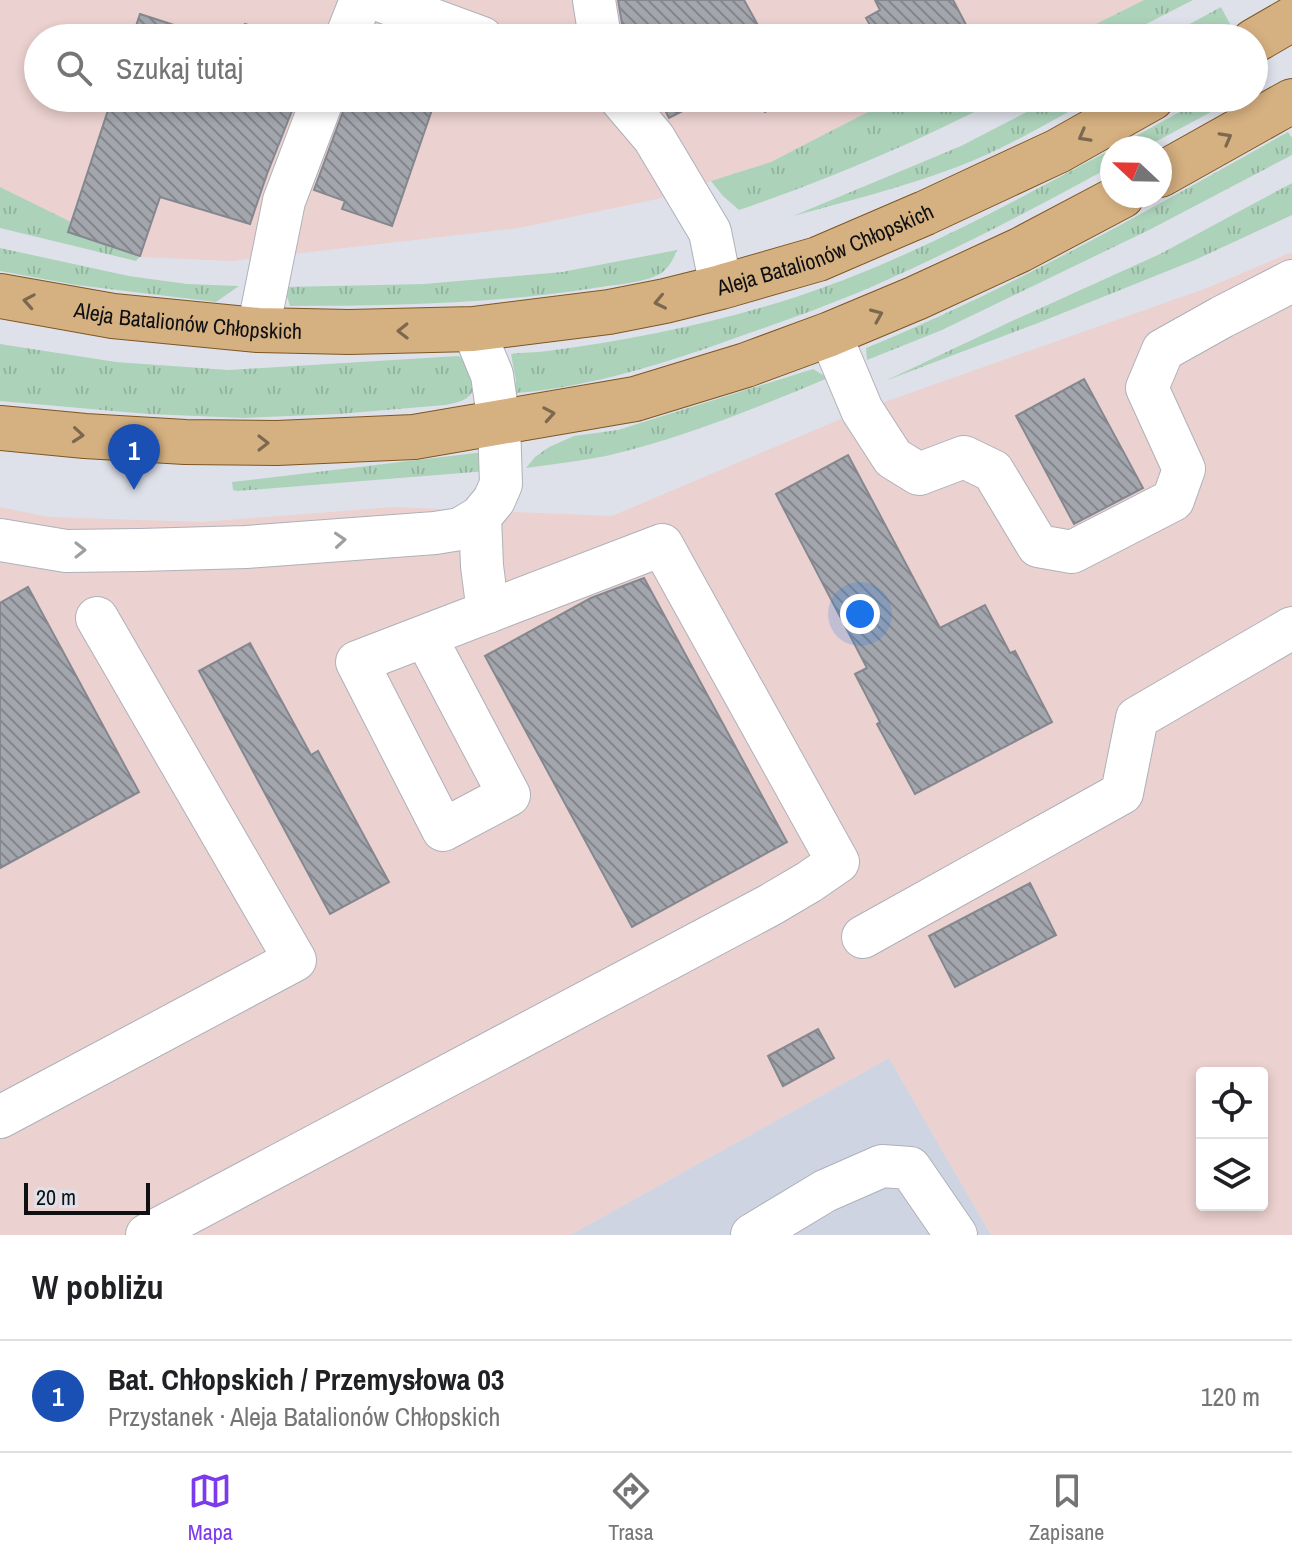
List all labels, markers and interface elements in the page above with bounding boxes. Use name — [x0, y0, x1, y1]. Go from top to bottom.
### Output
search box — [24, 24, 1268, 112]
icon: search — [52, 46, 96, 90]
text: Szukaj tutaj — [116, 48, 243, 88]
one-way arrow — [1078, 126, 1092, 142]
one-way arrow — [1217, 132, 1232, 148]
north arrow — [1100, 136, 1172, 208]
street label: Aleja Batalionów Chłopskich — [712, 196, 938, 303]
one-way arrow — [23, 293, 36, 310]
one-way arrow — [654, 293, 668, 310]
street label: Aleja Batalionów Chłopskich — [71, 294, 302, 346]
one-way arrow — [869, 308, 883, 324]
one-way arrow — [396, 322, 409, 340]
one-way arrow — [542, 406, 555, 423]
pin: 1 — [108, 424, 160, 490]
one-way arrow — [72, 426, 85, 443]
one-way arrow — [257, 434, 270, 452]
one-way arrow — [334, 532, 347, 549]
one-way arrow — [74, 542, 87, 559]
your location — [840, 594, 880, 634]
map controls — [1196, 1067, 1268, 1211]
button: locate — [1196, 1067, 1268, 1139]
button: layers — [1196, 1139, 1268, 1211]
scale bar — [24, 1179, 150, 1215]
text: 20 m — [36, 1182, 76, 1212]
text: W pobliżu — [32, 1264, 164, 1310]
text: Bat. Chłopskich / Przemysłowa 03 — [108, 1359, 505, 1399]
text: 1 — [52, 1379, 64, 1414]
text: 120 m — [1201, 1379, 1260, 1414]
text: Przystanek · Aleja Batalionów Chłopskich — [108, 1399, 500, 1434]
tab: Mapa — [188, 1469, 233, 1547]
tab: Trasa — [608, 1469, 654, 1547]
tab: Zapisane — [1029, 1469, 1104, 1547]

